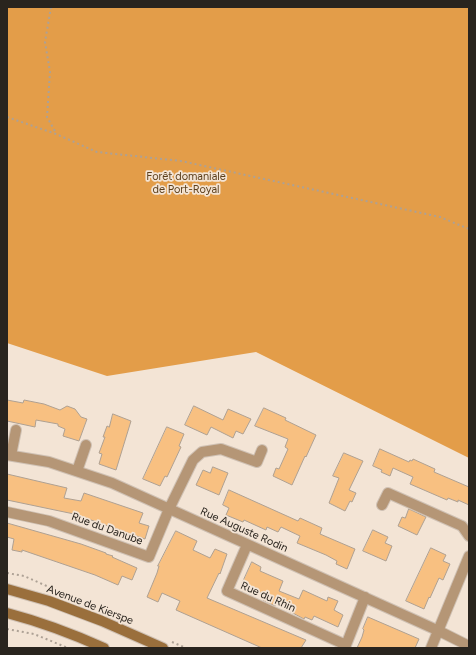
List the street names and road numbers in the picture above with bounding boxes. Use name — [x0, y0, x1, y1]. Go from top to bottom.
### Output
street label: Rue Auguste Rodin — [198, 505, 290, 555]
street label: Rue du Danube — [70, 510, 144, 548]
street label: Rue du Rhin — [238, 579, 298, 615]
street label: Avenue de Kierspe — [45, 582, 135, 628]

